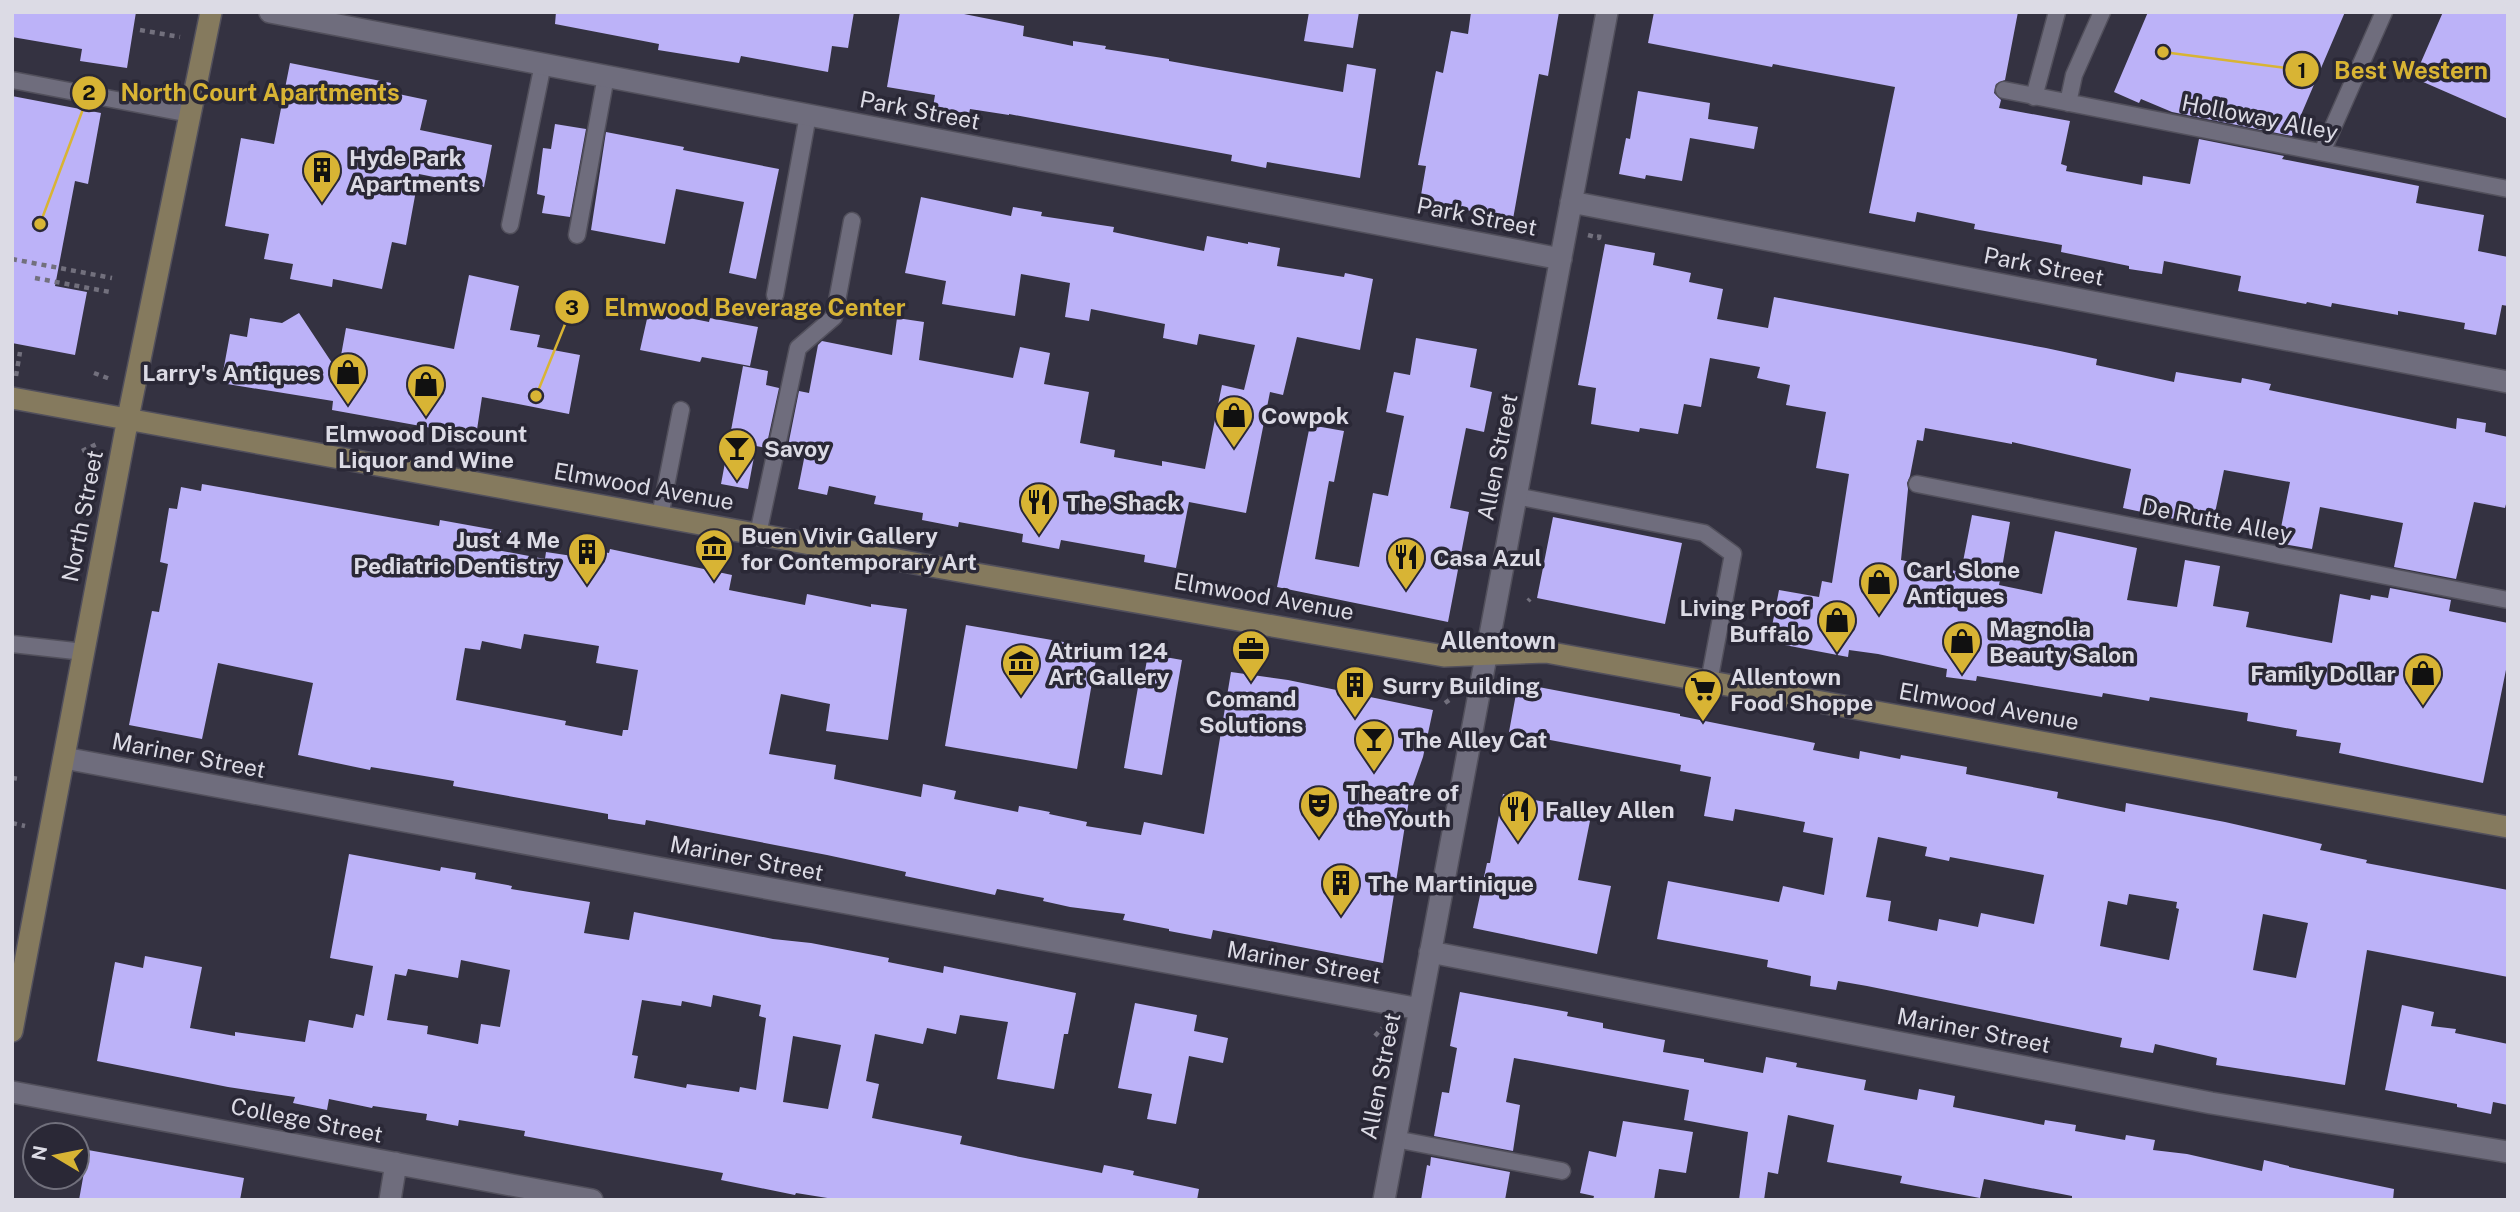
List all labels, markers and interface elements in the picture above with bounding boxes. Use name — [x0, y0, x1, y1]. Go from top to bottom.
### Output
callout: Best Western — [2285, 48, 2502, 93]
text: Best Western — [2334, 56, 2488, 84]
text: 1 — [2298, 58, 2307, 83]
callout: North Court Apartments — [71, 70, 413, 115]
text: North Court Apartments — [120, 78, 400, 106]
text: 2 — [82, 80, 96, 105]
street label: Park Street — [858, 85, 982, 135]
street label: Holloway Alley — [2180, 89, 2340, 145]
place label: Hyde Park Apartments — [349, 144, 480, 197]
building icon: Hyde Park Apartments — [301, 149, 343, 204]
street label: Park Street — [1415, 191, 1539, 241]
street label: Park Street — [1982, 241, 2106, 291]
callout: Elmwood Beverage Center — [555, 285, 920, 330]
text: Elmwood Beverage Center — [604, 293, 906, 321]
text: 3 — [565, 295, 579, 320]
shop icon: Larry's Antiques — [327, 351, 369, 406]
place label: Larry's Antiques — [142, 359, 321, 386]
shop icon: Elmwood Discount Liquor and Wine — [405, 363, 447, 418]
street label: Allen Street — [1471, 391, 1523, 523]
shop icon: Cowpok — [1213, 394, 1255, 449]
place label: Cowpok — [1261, 402, 1349, 429]
place label: Elmwood Discount Liquor and Wine — [325, 420, 527, 473]
bar icon: Savoy — [716, 427, 758, 482]
place label: Savoy — [764, 435, 830, 462]
street label: North Street — [56, 448, 108, 584]
street label: Elmwood Avenue — [552, 457, 736, 515]
restaurant icon: The Shack — [1018, 481, 1060, 536]
place label: The Shack — [1066, 489, 1181, 516]
street label: De Rutte Alley — [2140, 492, 2294, 548]
place label: Buen Vivir Gallery for Contemporary Art — [741, 522, 977, 575]
place label: Just 4 Me Pediatric Dentistry — [353, 526, 560, 579]
museum icon: Buen Vivir Gallery for Contemporary Art — [693, 527, 735, 582]
building icon: Just 4 Me Pediatric Dentistry — [566, 531, 608, 586]
restaurant icon: Casa Azul — [1385, 536, 1427, 591]
place label: Casa Azul — [1433, 544, 1542, 571]
place label: Carl Slone Antiques — [1906, 556, 2020, 609]
shop icon: Carl Slone Antiques — [1858, 561, 1900, 616]
street label: Elmwood Avenue — [1172, 567, 1356, 625]
place label: Living Proof Buffalo — [1679, 594, 1810, 647]
shop icon: Living Proof Buffalo — [1816, 599, 1858, 654]
place label: Magnolia Beauty Salon — [1989, 615, 2135, 668]
shop icon: Magnolia Beauty Salon — [1941, 620, 1983, 675]
district label: Allentown — [1440, 626, 1556, 654]
office icon: Comand Solutions — [1230, 628, 1272, 683]
place label: Atrium 124 Art Gallery — [1048, 637, 1169, 690]
museum icon: Atrium 124 Art Gallery — [1000, 642, 1042, 697]
shop icon: Family Dollar — [2402, 652, 2444, 707]
place label: Family Dollar — [2250, 660, 2396, 687]
place label: Allentown Food Shoppe — [1730, 663, 1873, 716]
building icon: Surry Building — [1334, 664, 1376, 719]
supermarket icon: Allentown Food Shoppe — [1682, 668, 1724, 723]
place label: Surry Building — [1382, 672, 1540, 699]
street label: Elmwood Avenue — [1897, 677, 2081, 735]
place label: Comand Solutions — [1199, 685, 1303, 738]
bar icon: The Alley Cat — [1353, 718, 1395, 773]
place label: The Alley Cat — [1401, 726, 1547, 753]
street label: Mariner Street — [110, 727, 268, 783]
place label: Theatre of the Youth — [1346, 779, 1459, 832]
theatre icon: Theatre of the Youth — [1298, 784, 1340, 839]
restaurant icon: Falley Allen — [1497, 788, 1539, 843]
place label: Falley Allen — [1545, 796, 1675, 823]
street label: Mariner Street — [668, 830, 826, 886]
building icon: The Martinique — [1320, 862, 1362, 917]
place label: The Martinique — [1368, 870, 1534, 897]
street label: Mariner Street — [1225, 935, 1383, 989]
street label: Mariner Street — [1895, 1002, 2053, 1058]
street label: Allen Street — [1354, 1010, 1406, 1142]
street label: College Street — [229, 1092, 385, 1148]
north arrow — [21, 1121, 91, 1191]
text: N — [27, 1144, 51, 1162]

